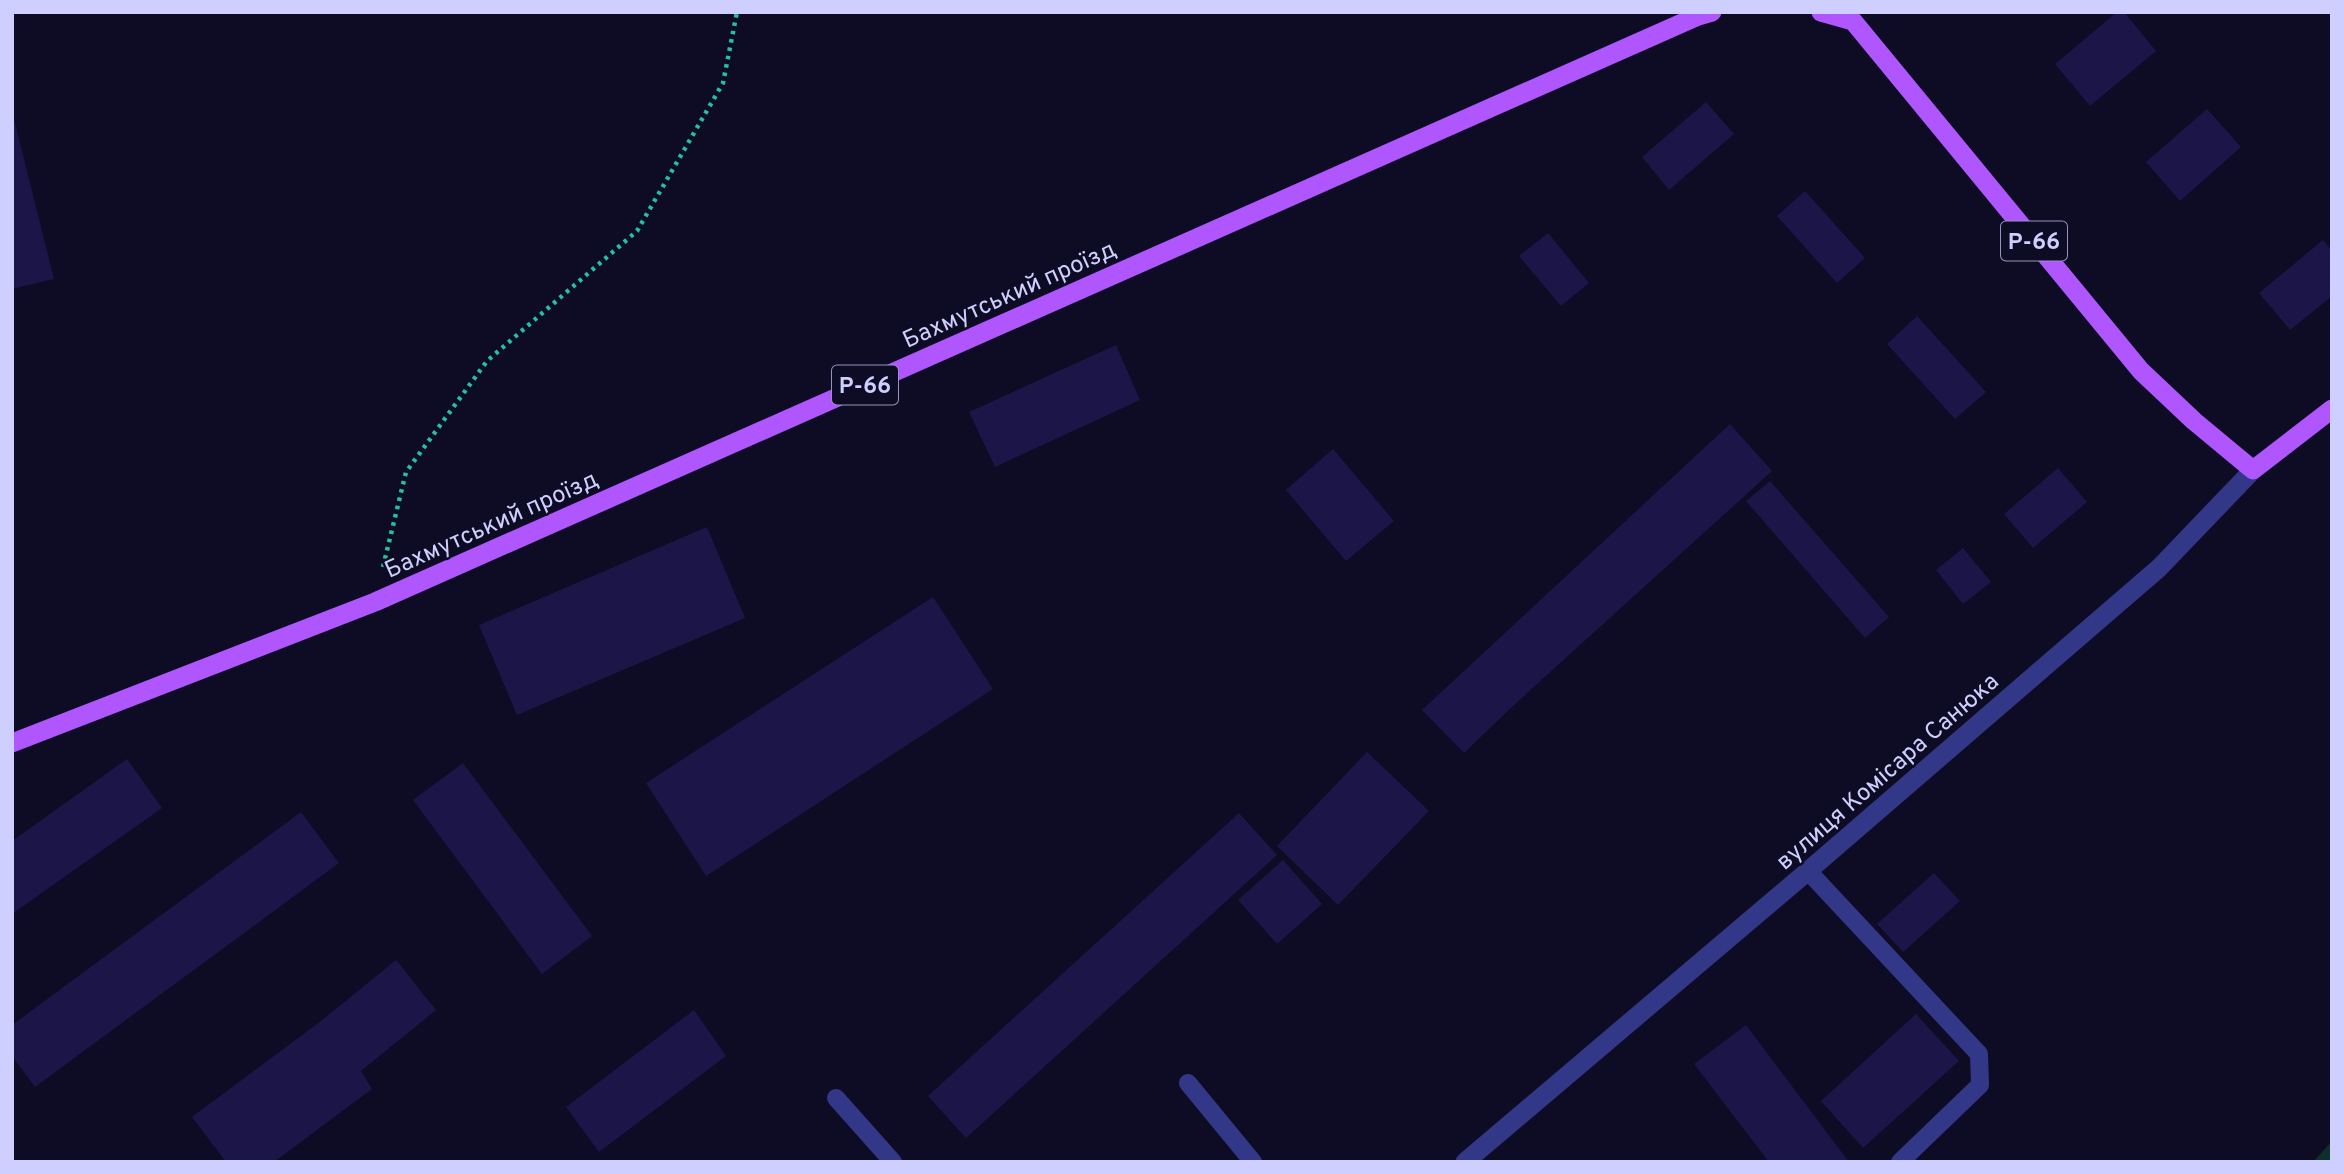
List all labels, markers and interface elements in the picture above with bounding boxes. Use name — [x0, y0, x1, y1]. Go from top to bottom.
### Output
road number: Р-66 — [2001, 222, 2067, 260]
street label: Бахмутський проїзд — [898, 235, 1121, 356]
road number: Р-66 — [832, 366, 898, 404]
street label: Бахмутський проїзд — [380, 465, 603, 586]
street label: вулиця Комісара Санюка — [1771, 668, 2006, 877]

